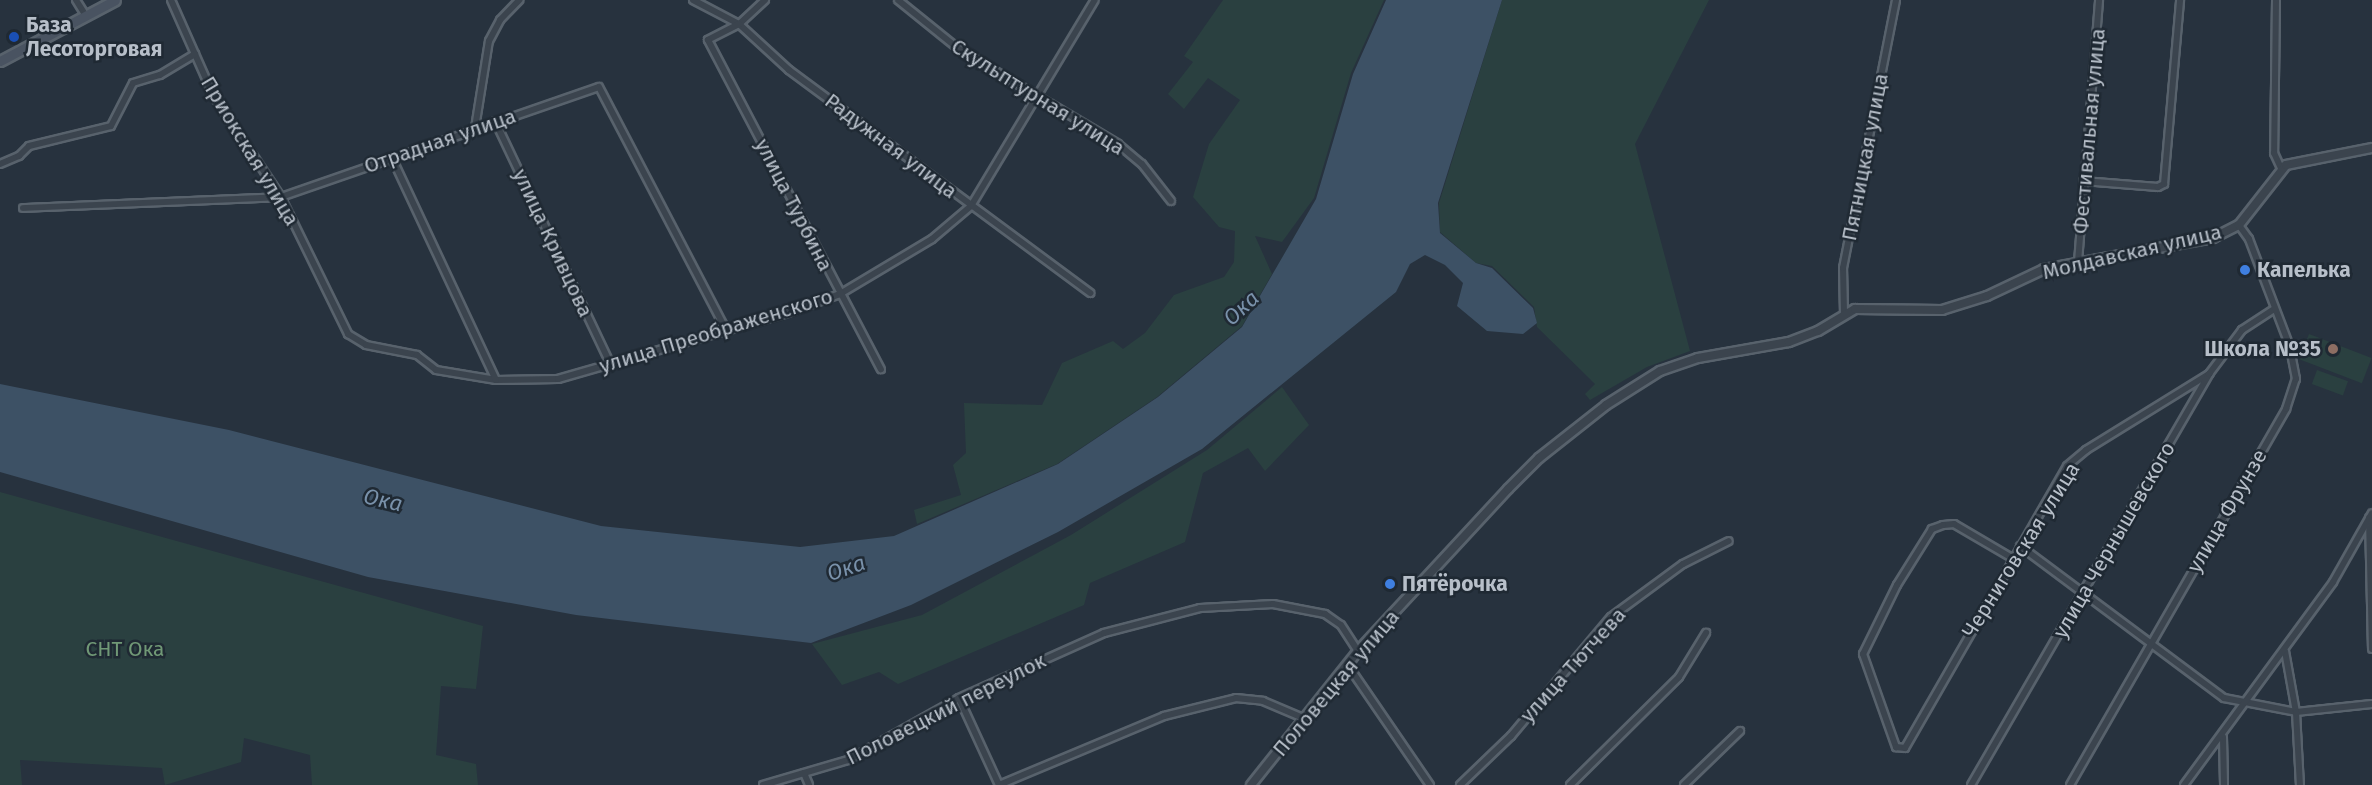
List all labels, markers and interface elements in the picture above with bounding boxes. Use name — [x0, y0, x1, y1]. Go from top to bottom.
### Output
place label: База Лесоторговая — [26, 12, 162, 62]
street label: Фестивальная улица — [2067, 27, 2111, 235]
marker: База Лесоторговая — [7, 30, 21, 44]
street label: Скульптурная улица — [947, 33, 1129, 161]
street label: Пятницкая улица — [1836, 71, 1894, 243]
street label: Приокская улица — [195, 72, 305, 230]
street label: Радужная улица — [820, 88, 962, 204]
street label: Отрадная улица — [361, 103, 519, 179]
street label: улица Турбина — [750, 134, 838, 276]
street label: улица Кривцова — [508, 165, 598, 321]
street label: Молдавская улица — [2040, 219, 2224, 285]
place label: Капелька — [2257, 257, 2351, 283]
marker: Капелька — [2238, 263, 2252, 277]
street label: улица Преображенского — [596, 283, 836, 379]
water label: Ока — [1218, 285, 1264, 331]
place label: Школа №35 — [2204, 336, 2321, 362]
marker: Школа №35 — [2326, 342, 2340, 356]
street label: улица Чернышевского — [2047, 437, 2181, 643]
street label: улица Фрунзе — [2182, 445, 2272, 577]
street label: Черниговская улица — [1957, 458, 2085, 642]
water label: Ока — [361, 483, 405, 517]
water label: Ока — [823, 549, 869, 587]
place label: Пятёрочка — [1402, 571, 1508, 597]
marker: Пятёрочка — [1383, 577, 1397, 591]
street label: улица Тютчева — [1515, 602, 1631, 728]
street label: Половецкая улица — [1267, 605, 1405, 761]
park label: СНТ Ока — [85, 636, 165, 662]
street label: Половецкий переулок — [842, 648, 1050, 770]

